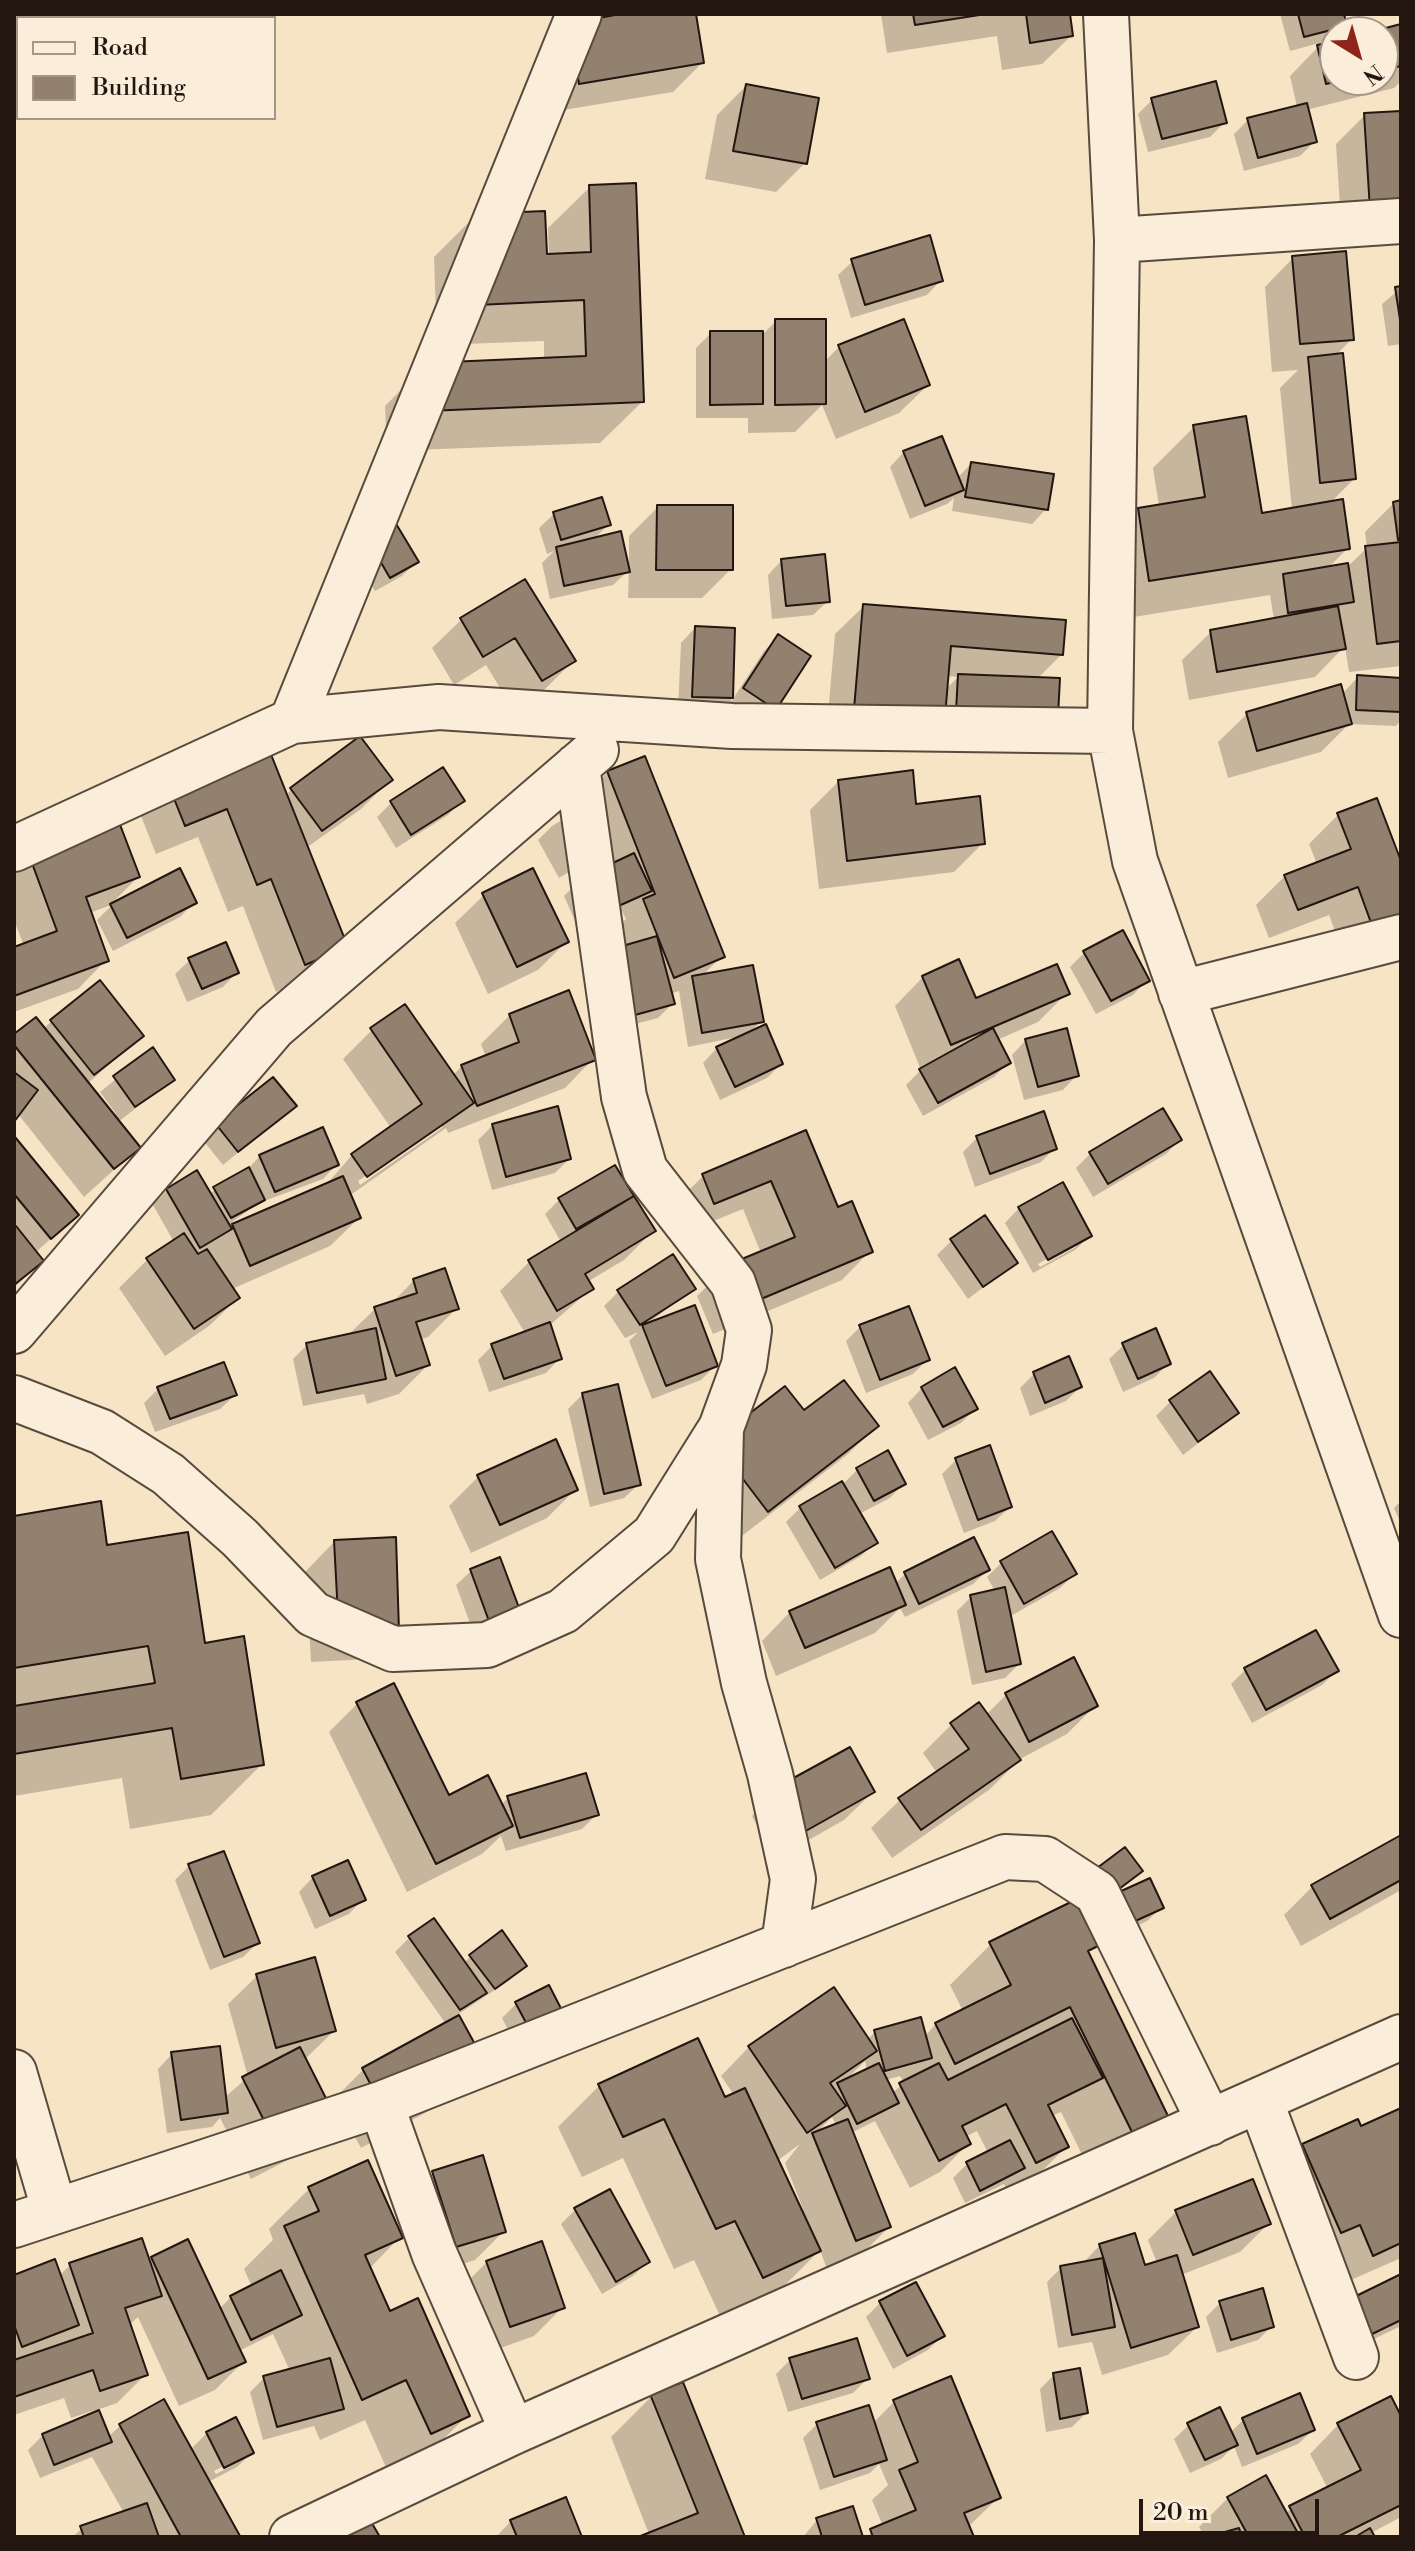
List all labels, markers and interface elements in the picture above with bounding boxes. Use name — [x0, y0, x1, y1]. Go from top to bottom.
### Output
legend — [16, 16, 276, 120]
north arrow — [1319, 16, 1399, 96]
text: Road — [92, 33, 148, 63]
text: N — [1357, 58, 1388, 90]
text: Building — [92, 73, 186, 103]
scale bar — [1143, 2483, 1323, 2533]
text: 20 m — [1153, 2498, 1209, 2528]

